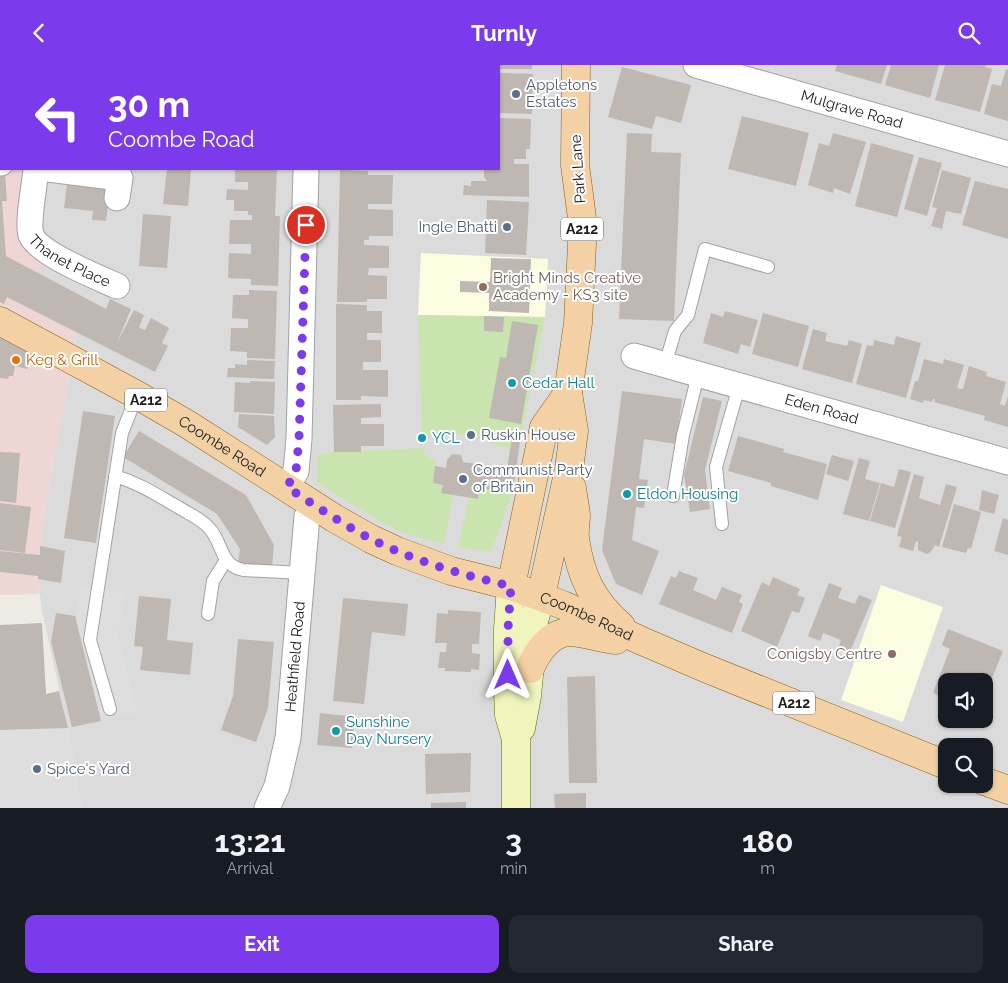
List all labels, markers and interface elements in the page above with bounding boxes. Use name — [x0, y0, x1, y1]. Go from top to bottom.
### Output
icon: back — [25, 19, 53, 47]
icon: search — [955, 19, 983, 47]
text: Turnly — [471, 20, 537, 46]
place label: Appletons Estates — [526, 76, 597, 111]
text: 30 m — [108, 84, 190, 125]
icon: left — [25, 85, 90, 150]
street label: Mulgrave Road — [799, 86, 905, 132]
marker: Appletons Estates — [510, 88, 522, 100]
text: Coombe Road — [108, 126, 254, 152]
street label: Park Lane — [567, 134, 589, 204]
pin — [285, 204, 327, 246]
icon: arrive — [292, 211, 320, 239]
road number: A212 — [561, 217, 603, 240]
place label: Ingle Bhatti — [418, 218, 497, 236]
marker: Ingle Bhatti — [501, 221, 513, 233]
street label: Thanet Place — [25, 231, 113, 291]
place label: Bright Minds Creative Academy - KS3 site — [493, 269, 641, 304]
marker: Bright Minds Creative Academy - KS3 site — [477, 281, 489, 293]
place label: Keg & Grill — [26, 351, 99, 369]
marker: Keg & Grill — [10, 354, 22, 366]
place label: Cedar Hall — [522, 374, 596, 392]
marker: Cedar Hall — [506, 377, 518, 389]
road number: A212 — [125, 389, 167, 411]
street label: Eden Road — [783, 390, 860, 428]
street label: Coombe Road — [175, 412, 269, 481]
place label: Ruskin House — [481, 426, 576, 444]
place label: YCL — [432, 429, 460, 447]
marker: Ruskin House — [465, 429, 477, 441]
marker: YCL — [416, 432, 428, 444]
place label: Communist Party of Britain — [473, 461, 593, 496]
marker: Communist Party of Britain — [457, 473, 469, 485]
place label: Eldon Housing — [637, 485, 738, 503]
marker: Eldon Housing — [621, 488, 633, 500]
street label: Coombe Road — [537, 588, 636, 645]
street label: Heathfield Road — [281, 601, 309, 713]
place label: Conigsby Centre — [767, 645, 882, 663]
position arrow — [481, 648, 533, 700]
marker: Conigsby Centre — [886, 648, 898, 660]
map controls — [938, 673, 993, 793]
button: sound — [938, 673, 993, 728]
road number: A212 — [773, 691, 815, 715]
place label: Sunshine Day Nursery — [346, 713, 431, 748]
marker: Sunshine Day Nursery — [330, 725, 342, 737]
button: search — [938, 738, 993, 793]
place label: Spice's Yard — [47, 760, 130, 778]
marker: Spice's Yard — [31, 763, 43, 775]
text: 13:21 — [215, 824, 285, 859]
text: 3 — [505, 824, 522, 859]
text: 180 — [742, 824, 793, 859]
text: Arrival — [226, 859, 273, 878]
text: min — [500, 859, 527, 878]
text: m — [760, 859, 775, 878]
button: Exit — [25, 915, 499, 973]
button: Share — [509, 915, 983, 973]

